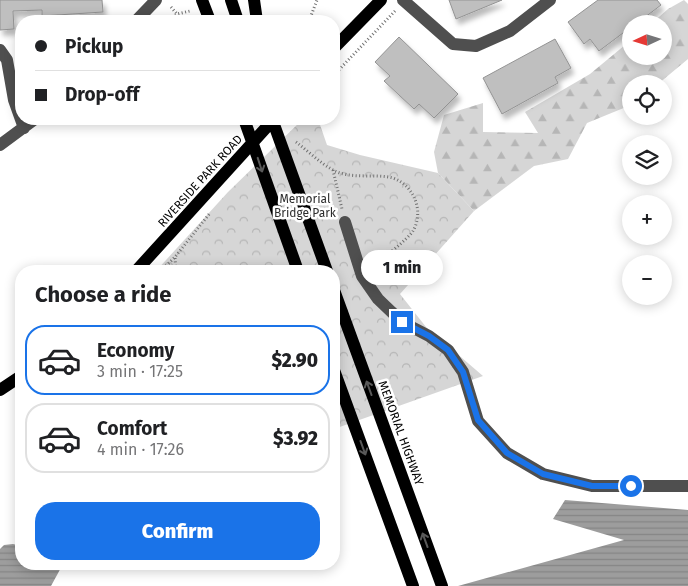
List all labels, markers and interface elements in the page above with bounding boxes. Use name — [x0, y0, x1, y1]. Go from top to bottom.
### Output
north arrow — [622, 15, 672, 65]
map controls — [622, 15, 672, 305]
text: Pickup — [65, 35, 123, 58]
button: locate — [622, 75, 672, 125]
text: Drop-off — [65, 83, 139, 106]
street label: RIVERSIDE PARK ROAD — [155, 132, 245, 230]
button: layers — [622, 135, 672, 185]
one-way arrow — [255, 157, 265, 173]
park label: Memorial Bridge Park — [274, 192, 337, 220]
button: + — [622, 195, 672, 245]
callout: 1 min — [361, 250, 443, 284]
button: − — [622, 255, 672, 305]
text: 1 min — [383, 258, 421, 277]
text: Choose a ride — [35, 281, 171, 308]
route end — [391, 311, 413, 333]
icon: car — [37, 338, 82, 383]
text: Economy — [97, 339, 174, 362]
text: $2.90 — [271, 349, 318, 372]
text: 3 min · 17:25 — [97, 362, 183, 381]
street label: MEMORIAL HIGHWAY — [376, 379, 427, 488]
one-way arrow — [364, 380, 373, 396]
icon: car — [37, 416, 82, 461]
text: Comfort — [97, 417, 167, 440]
text: $3.92 — [273, 427, 318, 450]
text: 4 min · 17:26 — [97, 440, 184, 459]
one-way arrow — [359, 440, 368, 455]
route start — [620, 475, 642, 497]
button: Confirm — [35, 502, 320, 560]
one-way arrow — [420, 533, 429, 548]

